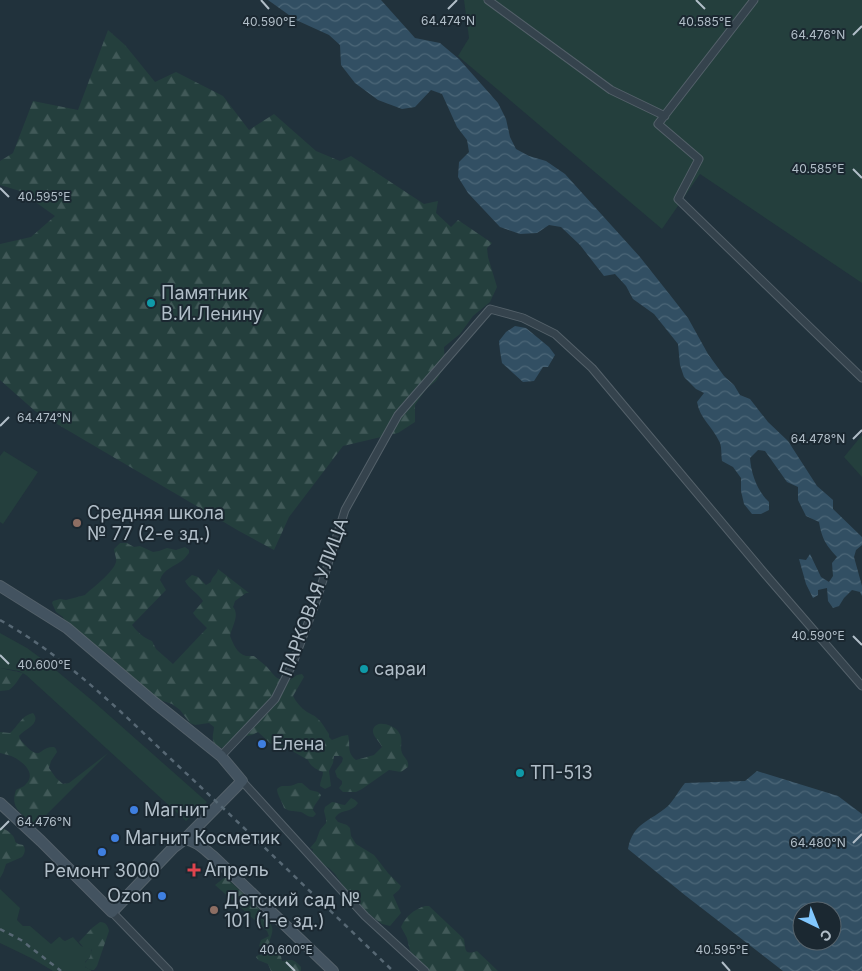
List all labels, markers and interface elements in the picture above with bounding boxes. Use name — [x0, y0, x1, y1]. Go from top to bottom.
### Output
text: 64.474°N — [421, 13, 475, 28]
text: 40.590°E — [242, 14, 296, 29]
text: 40.585°E — [679, 14, 732, 29]
text: 64.476°N — [791, 27, 845, 42]
text: 40.585°E — [792, 161, 845, 176]
text: 40.595°E — [17, 189, 71, 204]
place label: Памятник В.И.Ленину — [161, 282, 263, 324]
marker: Памятник В.И.Ленину — [145, 297, 157, 309]
text: 64.474°N — [17, 410, 71, 425]
text: 64.478°N — [791, 431, 845, 446]
place label: Средняя школа № 77 (2-е зд.) — [87, 502, 224, 544]
street label: ПАРКОВАЯ УЛИЦА — [275, 515, 352, 679]
marker: Средняя школа № 77 (2-е зд.) — [71, 517, 83, 529]
text: 40.590°E — [791, 628, 845, 643]
text: 40.600°E — [17, 657, 71, 672]
place label: сараи — [374, 658, 427, 679]
marker: сараи — [358, 663, 370, 675]
place label: Елена — [272, 733, 324, 754]
marker: Елена — [256, 738, 268, 750]
place label: ТП-513 — [530, 762, 593, 783]
marker: ТП-513 — [514, 767, 526, 779]
place label: Магнит — [144, 799, 209, 820]
marker: Магнит — [128, 804, 140, 816]
text: 64.476°N — [17, 814, 71, 829]
place label: Магнит Косметик — [125, 827, 280, 848]
marker: Магнит Косметик — [109, 832, 121, 844]
text: 64.480°N — [790, 835, 846, 850]
marker: Ремонт 3000 — [96, 846, 108, 858]
place label: Апрель — [204, 859, 269, 880]
place label: Ремонт 3000 — [44, 860, 160, 881]
marker: Апрель — [188, 864, 200, 876]
place label: Ozon — [107, 885, 152, 906]
place label: Детский сад № 101 (1-е зд.) — [224, 889, 360, 931]
marker: Ozon — [156, 890, 168, 902]
north arrow — [792, 901, 842, 951]
marker: Детский сад № 101 (1-е зд.) — [208, 904, 220, 916]
text: С — [817, 926, 836, 946]
text: 40.600°E — [259, 942, 313, 957]
text: 40.595°E — [695, 942, 749, 957]

